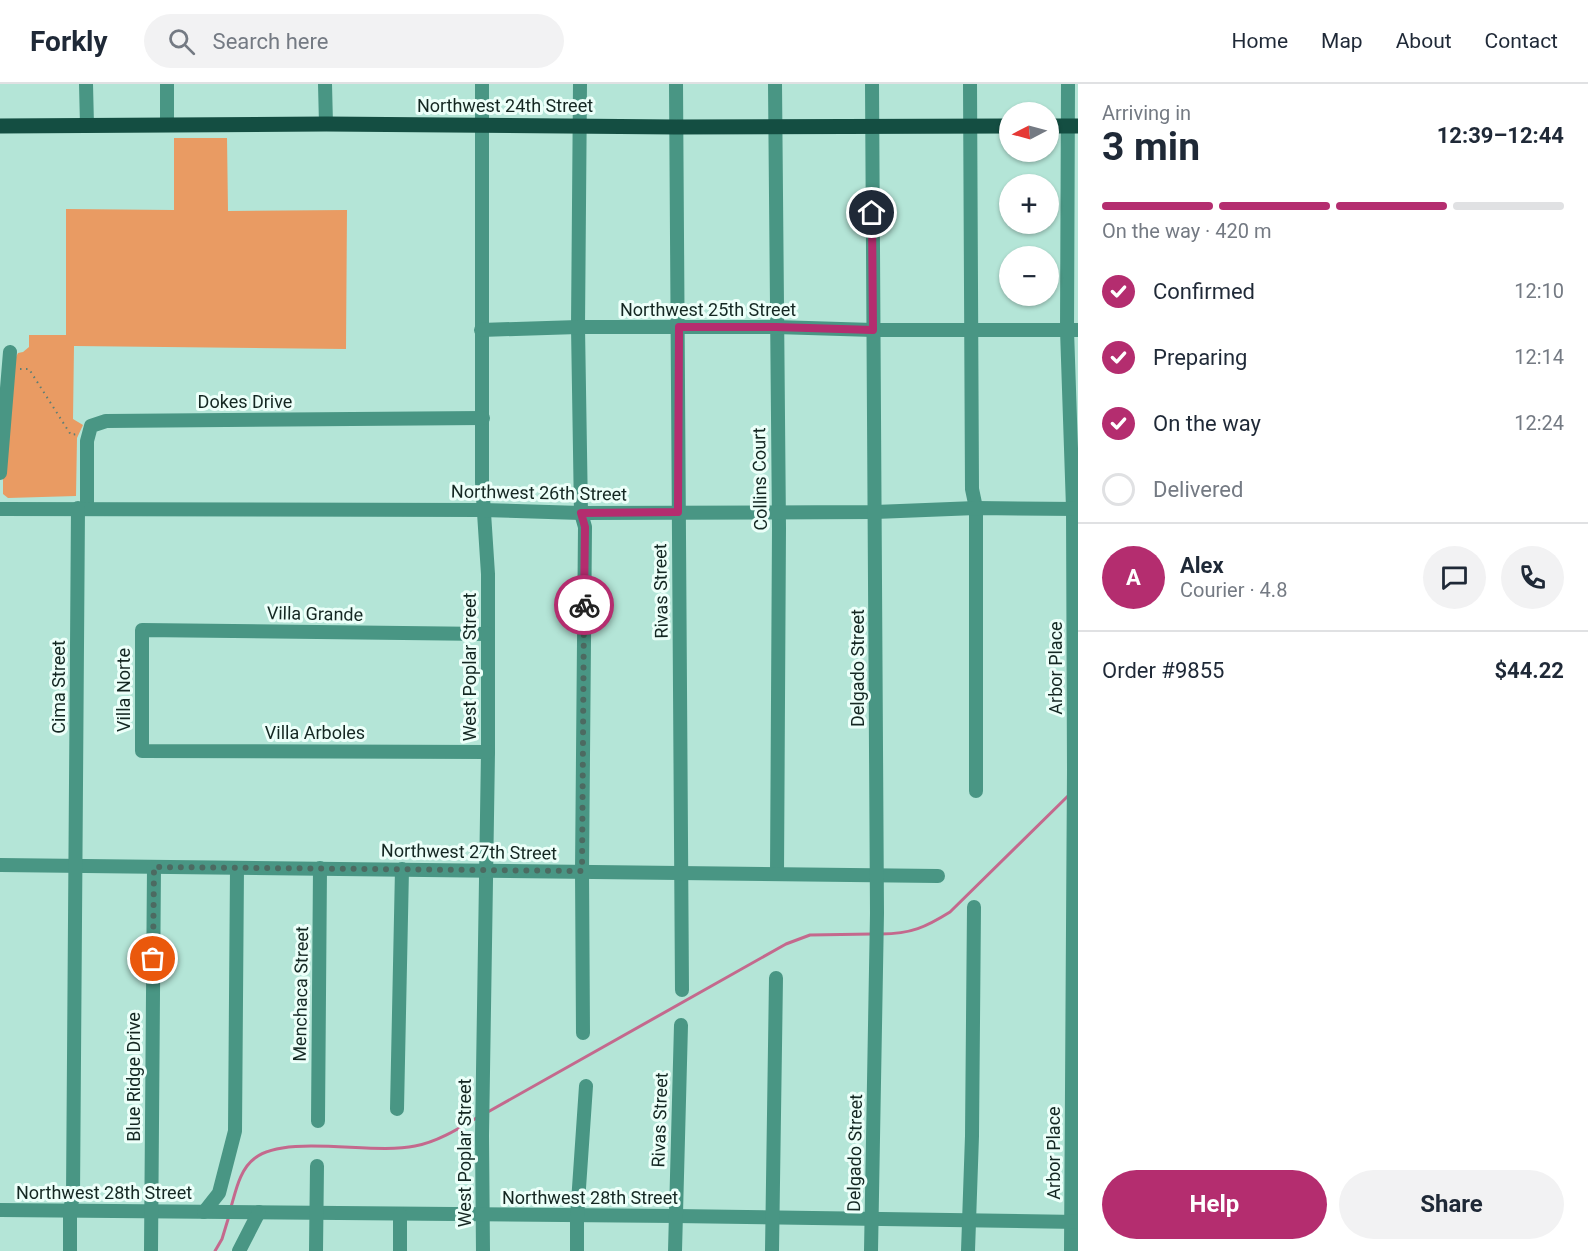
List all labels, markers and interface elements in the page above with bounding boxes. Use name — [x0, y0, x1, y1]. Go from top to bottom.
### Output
search box — [144, 14, 564, 68]
text: Forkly — [30, 25, 108, 58]
icon: search — [165, 25, 198, 58]
text: Search here — [213, 29, 328, 54]
text: Home — [1232, 29, 1288, 53]
text: Map — [1321, 29, 1363, 53]
text: About — [1396, 29, 1452, 53]
text: Contact — [1485, 29, 1558, 53]
street label: Northwest 24th Street — [417, 95, 593, 116]
text: Arriving in — [1102, 101, 1191, 125]
north arrow — [999, 102, 1059, 162]
map controls — [999, 102, 1059, 306]
text: 12:39–12:44 — [1437, 123, 1564, 148]
text: 3 min — [1102, 124, 1200, 170]
button: + — [999, 174, 1059, 234]
pin — [846, 187, 897, 238]
icon: home — [855, 196, 888, 229]
text: On the way · 420 m — [1102, 219, 1271, 243]
button: − — [999, 246, 1059, 306]
icon: check — [1102, 275, 1135, 308]
text: Confirmed — [1153, 279, 1255, 304]
text: 12:10 — [1514, 279, 1564, 303]
street label: Northwest 25th Street — [620, 299, 796, 320]
icon: check — [1102, 341, 1135, 374]
text: Preparing — [1153, 345, 1247, 370]
text: 12:14 — [1514, 345, 1564, 369]
street label: Dokes Drive — [198, 391, 292, 412]
icon: check — [1102, 407, 1135, 440]
text: On the way — [1153, 411, 1261, 436]
text: 12:24 — [1514, 411, 1564, 435]
street label: Collins Court — [748, 427, 771, 531]
text: Delivered — [1153, 477, 1243, 502]
street label: Northwest 26th Street — [451, 480, 627, 505]
street label: Rivas Street — [649, 543, 672, 639]
button: chat — [1423, 546, 1486, 609]
button: phone — [1501, 546, 1564, 609]
text: Alex — [1180, 553, 1224, 578]
text: A — [1126, 565, 1141, 590]
courier — [554, 575, 614, 635]
text: Courier · 4.8 — [1180, 578, 1287, 602]
icon: bike — [568, 589, 601, 622]
street label: West Poplar Street — [459, 593, 480, 741]
street label: Villa Grande — [267, 602, 363, 625]
street label: Delgado Street — [847, 609, 868, 727]
street label: Arbor Place — [1045, 621, 1066, 715]
street label: Cima Street — [48, 640, 69, 734]
street label: Villa Norte — [113, 648, 134, 732]
text: Order #9855 — [1102, 658, 1224, 683]
text: $44.22 — [1495, 658, 1564, 683]
street label: Villa Arboles — [265, 722, 365, 743]
street label: Northwest 27th Street — [381, 839, 557, 864]
street label: Menchaca Street — [289, 926, 312, 1062]
pin — [127, 933, 178, 984]
icon: bag — [136, 942, 169, 975]
street label: Blue Ridge Drive — [123, 1012, 144, 1142]
street label: Rivas Street — [647, 1072, 672, 1168]
street label: West Poplar Street — [454, 1079, 475, 1227]
street label: Delgado Street — [843, 1094, 866, 1212]
street label: Arbor Place — [1043, 1106, 1064, 1200]
button: Help — [1102, 1170, 1327, 1239]
button: Share — [1339, 1170, 1564, 1239]
street label: Northwest 28th Street — [16, 1182, 192, 1203]
street label: Northwest 28th Street — [502, 1187, 678, 1208]

